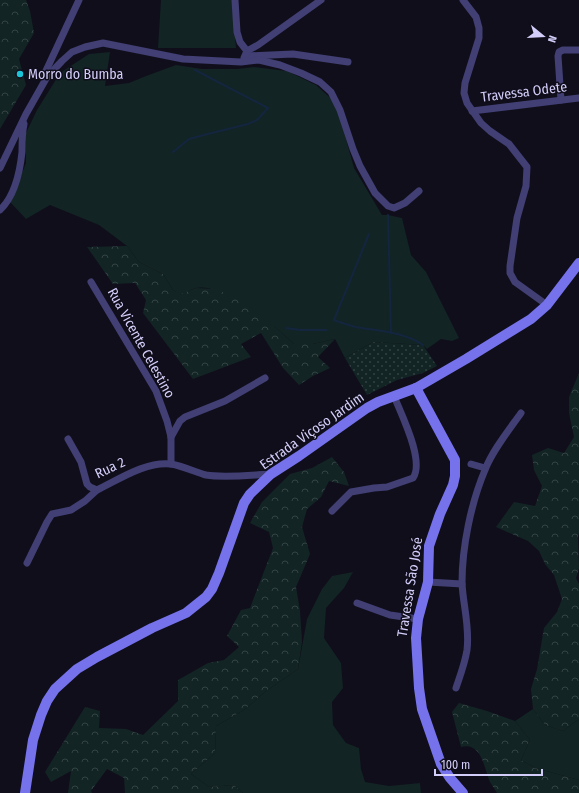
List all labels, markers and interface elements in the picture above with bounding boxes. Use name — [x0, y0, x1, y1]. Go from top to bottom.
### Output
north arrow — [523, 16, 563, 56]
text: N — [545, 34, 559, 44]
place label: Morro do Bumba — [28, 66, 124, 83]
marker: Morro do Bumba — [15, 69, 25, 79]
street label: Travessa Odete — [480, 78, 568, 106]
street label: Rua Vicente Celestino — [104, 285, 178, 401]
street label: Estrada Viçoso Jardim — [257, 389, 367, 473]
street label: Rua 2 — [92, 454, 128, 482]
street label: Travessa São José — [394, 536, 426, 638]
scale bar — [435, 751, 542, 777]
text: 100 m — [441, 758, 470, 772]

